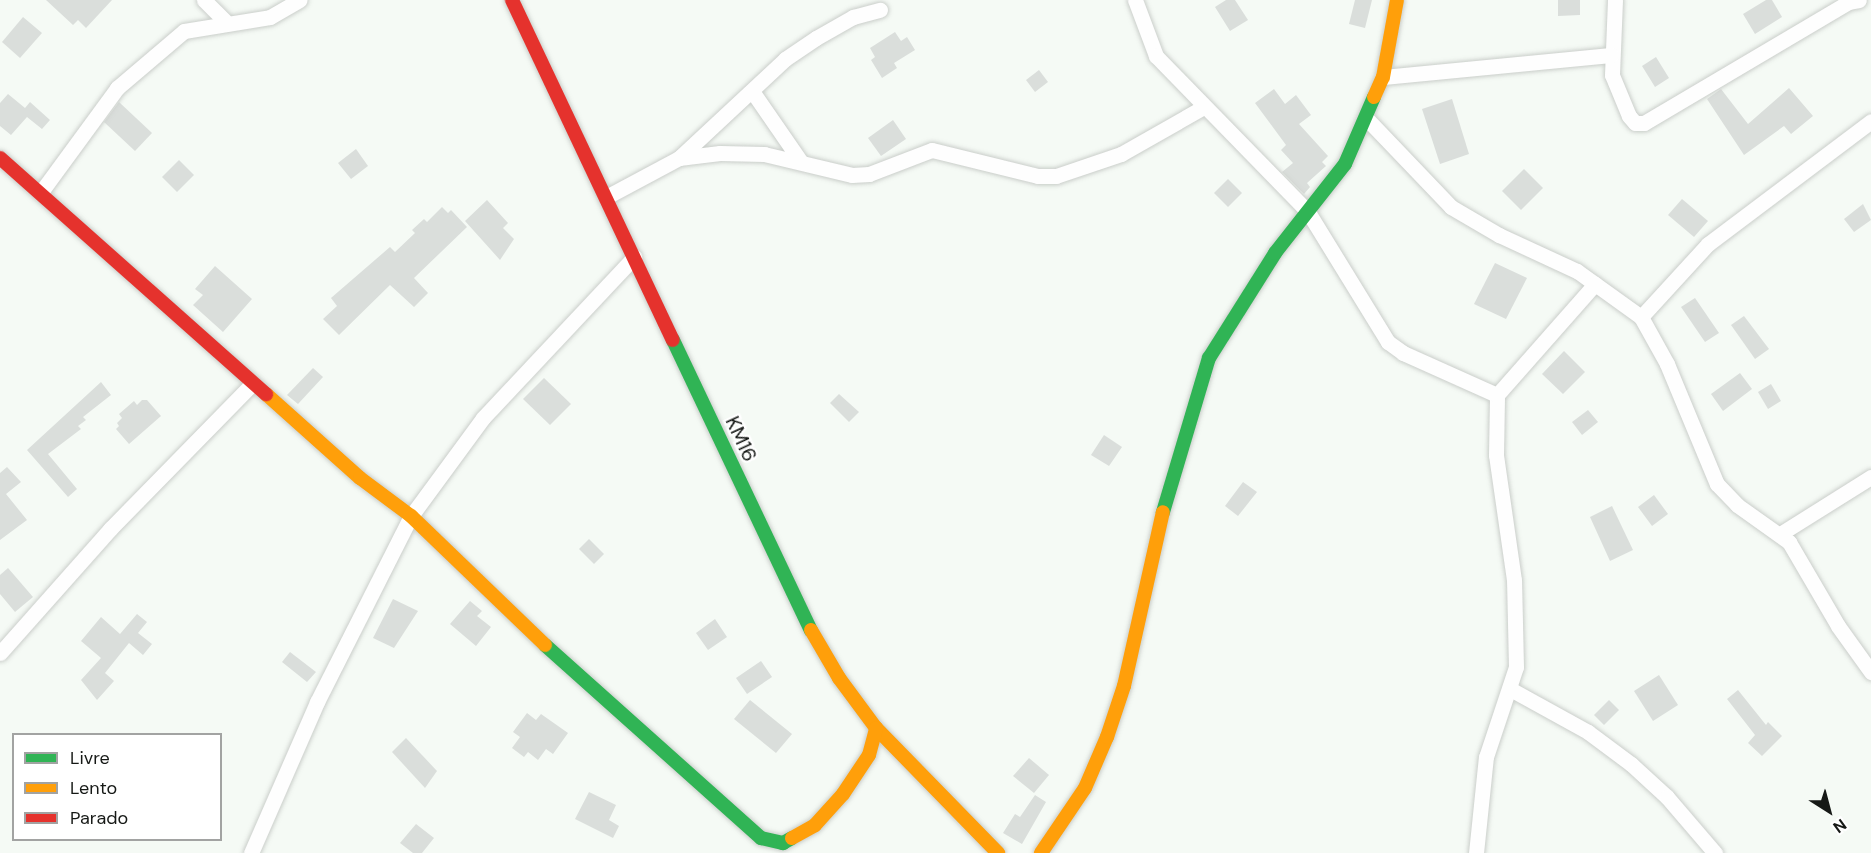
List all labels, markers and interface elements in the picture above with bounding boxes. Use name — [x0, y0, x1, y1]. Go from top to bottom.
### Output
street label: KM16 — [720, 412, 762, 466]
legend — [12, 733, 222, 841]
text: Livre — [70, 746, 110, 770]
text: Lento — [70, 776, 117, 800]
north arrow — [1799, 781, 1859, 841]
text: Parado — [70, 806, 128, 830]
text: N — [1829, 814, 1851, 838]

